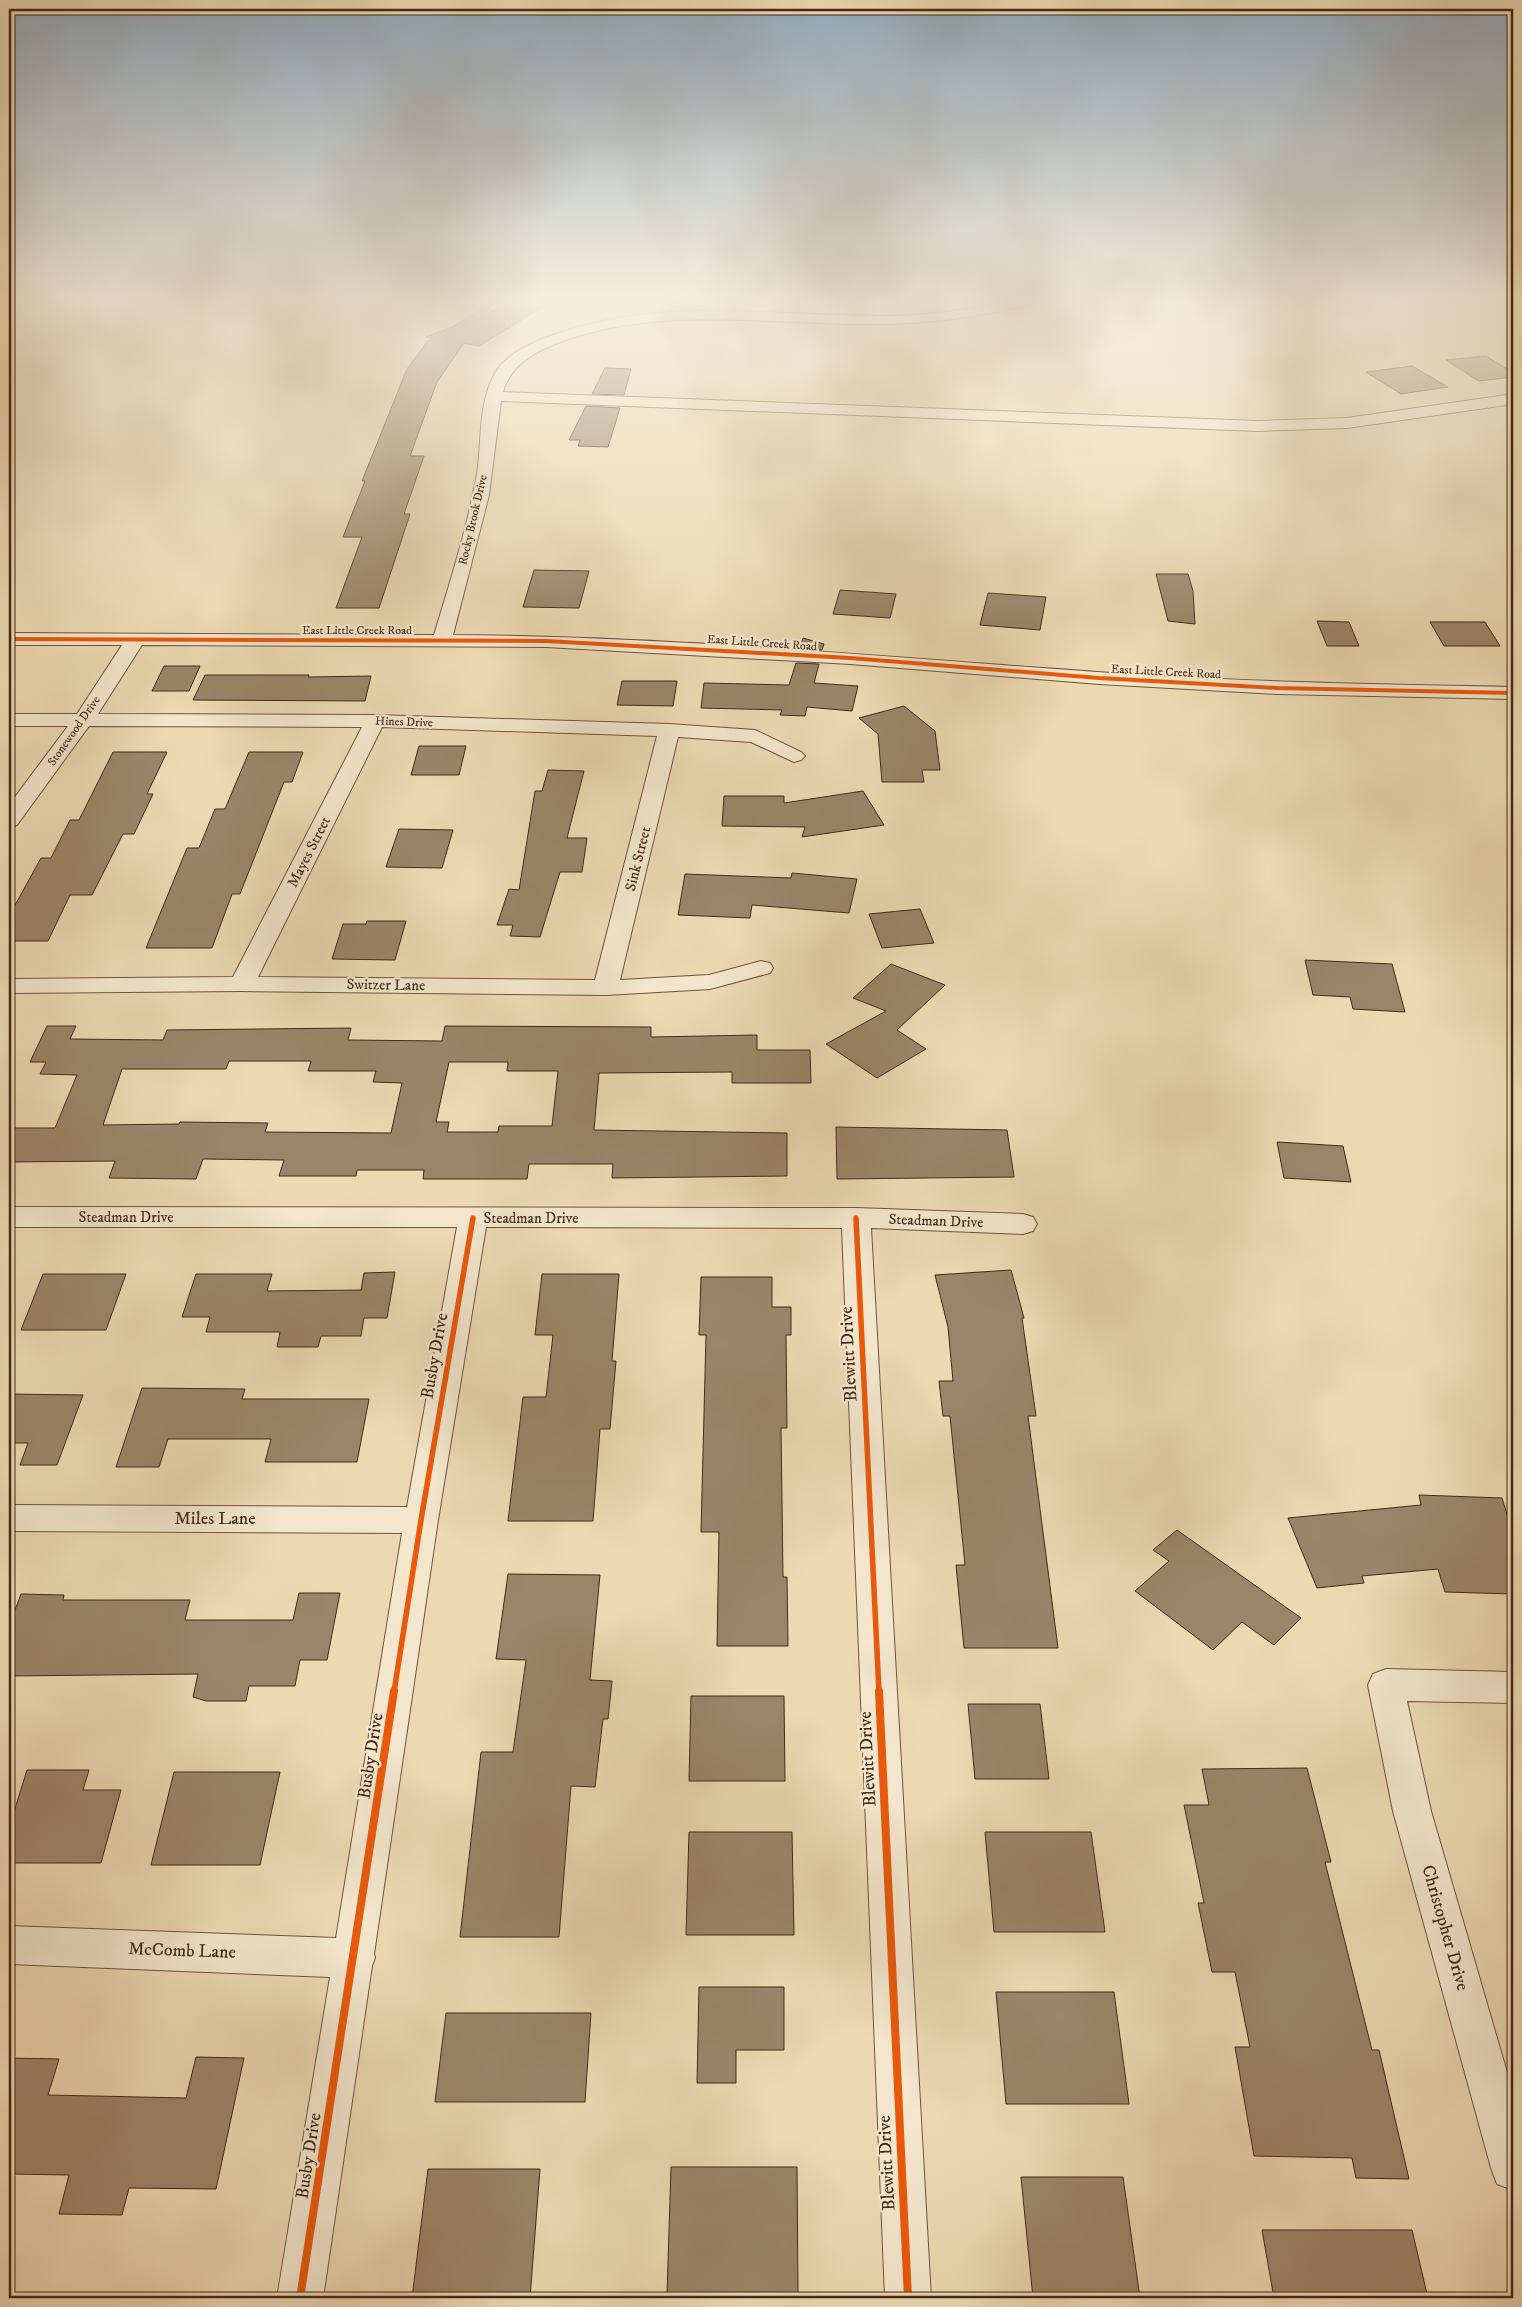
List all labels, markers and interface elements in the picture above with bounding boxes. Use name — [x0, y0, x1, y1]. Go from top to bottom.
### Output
street label: Rocky Brook Drive — [455, 473, 491, 567]
street label: East Little Creek Road — [302, 623, 412, 638]
street label: East Little Creek Road — [707, 632, 817, 654]
street label: East Little Creek Road — [1111, 662, 1221, 682]
street label: Stonewood Drive — [44, 693, 104, 769]
street label: Hines Drive — [375, 713, 433, 731]
street label: Mayes Street — [283, 813, 335, 891]
street label: Sink Street — [621, 825, 655, 893]
street label: Switzer Lane — [347, 975, 425, 995]
street label: Steadman Drive — [79, 1208, 173, 1227]
street label: Steadman Drive — [484, 1209, 578, 1228]
street label: Steadman Drive — [888, 1210, 984, 1232]
street label: Blewitt Drive — [836, 1306, 862, 1402]
street label: Busby Drive — [417, 1311, 453, 1401]
street label: Miles Lane — [174, 1508, 256, 1530]
street label: Busby Drive — [353, 1711, 389, 1801]
street label: Blewitt Drive — [855, 1711, 881, 1807]
street label: Christopher Drive — [1417, 1863, 1473, 1993]
street label: McComb Lane — [128, 1938, 236, 1964]
street label: Busby Drive — [291, 2111, 327, 2201]
street label: Blewitt Drive — [874, 2115, 900, 2211]

